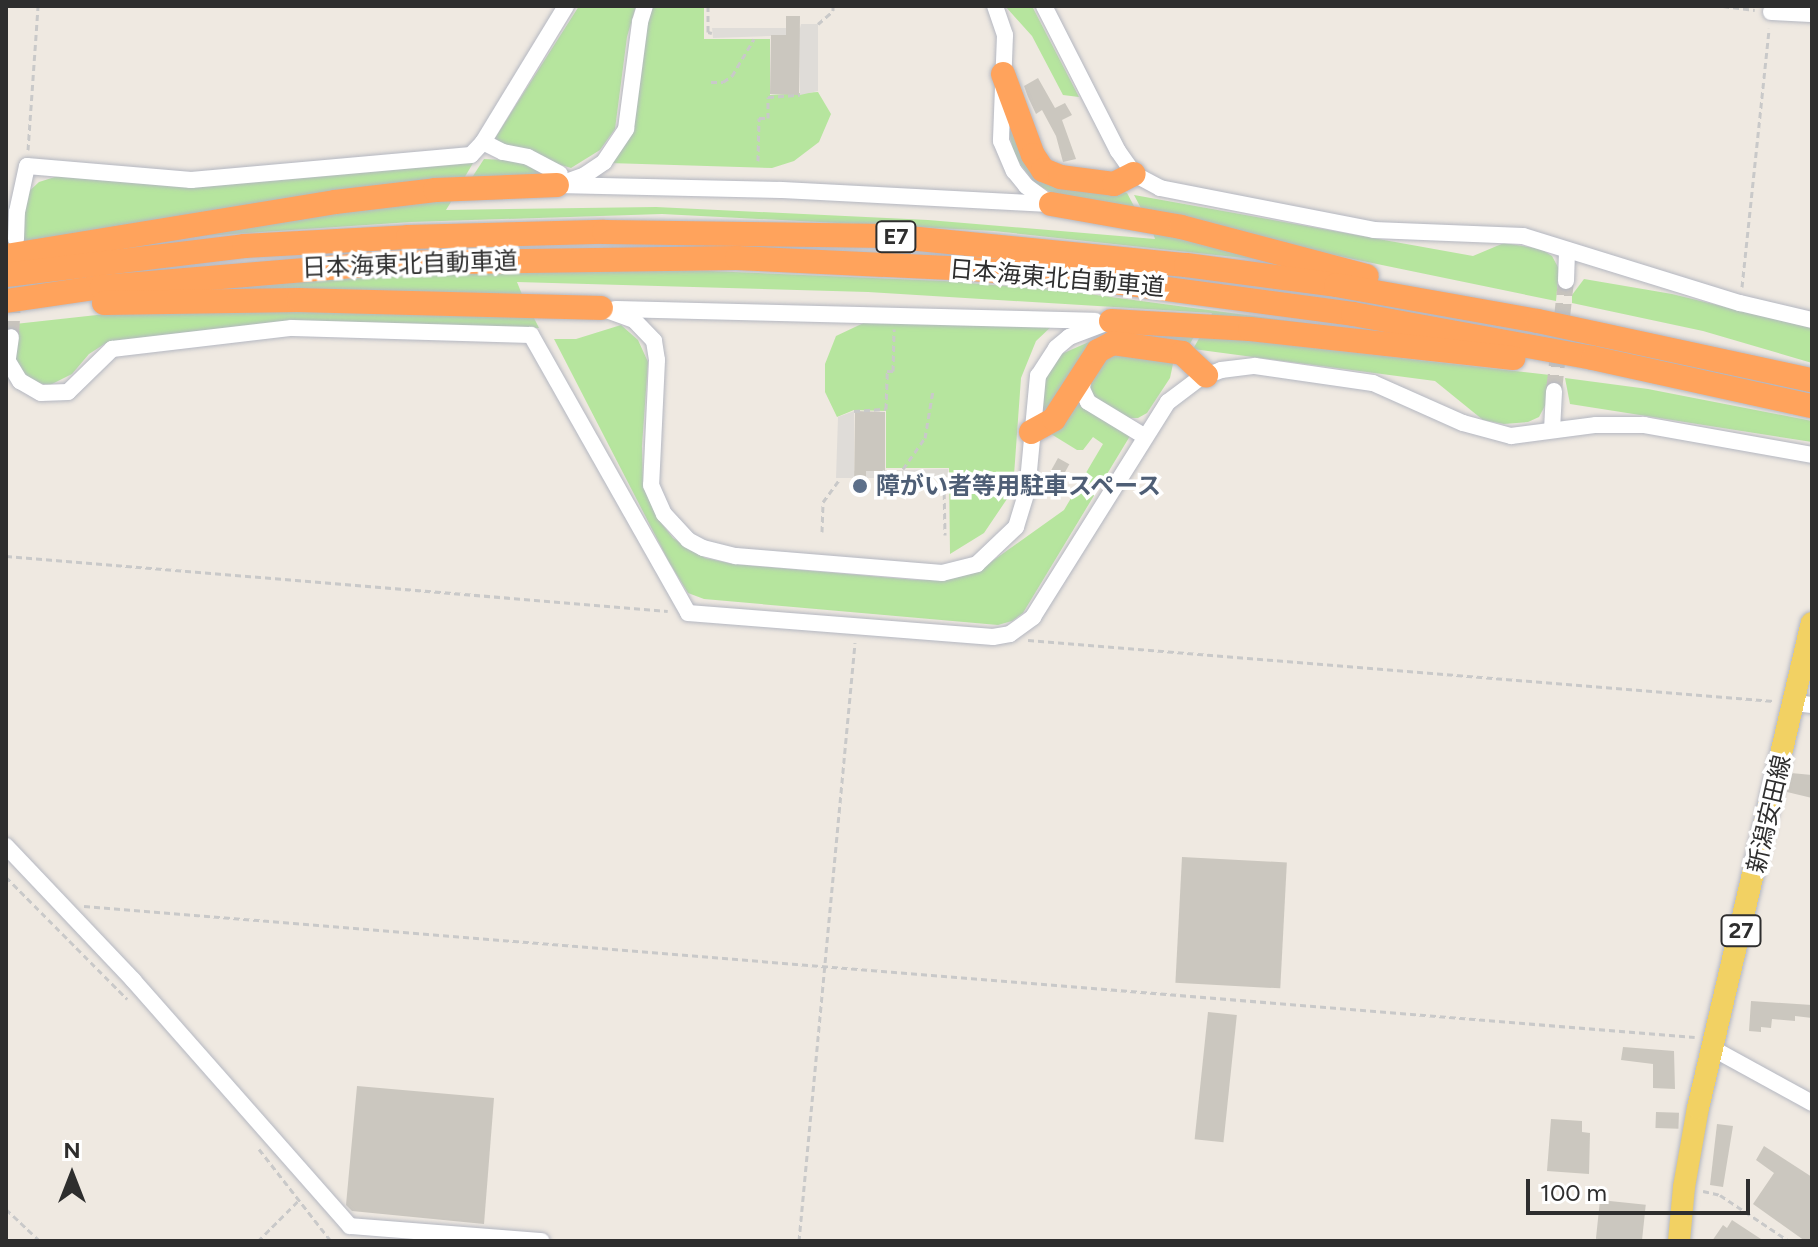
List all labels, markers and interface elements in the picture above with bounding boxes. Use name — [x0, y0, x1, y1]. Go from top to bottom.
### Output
road number: E7 — [874, 219, 918, 255]
street label: 日本海東北自動車道 — [302, 246, 518, 282]
street label: 日本海東北自動車道 — [948, 254, 1166, 302]
place label: 障がい者等用駐車スペース — [876, 472, 1164, 500]
marker: 障がい者等用駐車スペース — [851, 477, 869, 495]
street label: 新潟安田線 — [1741, 752, 1797, 876]
road number: 27 — [1719, 913, 1763, 949]
north arrow — [32, 1135, 112, 1215]
text: N — [63, 1137, 81, 1164]
scale bar — [1530, 1163, 1754, 1213]
text: 100 m — [1540, 1178, 1607, 1207]

